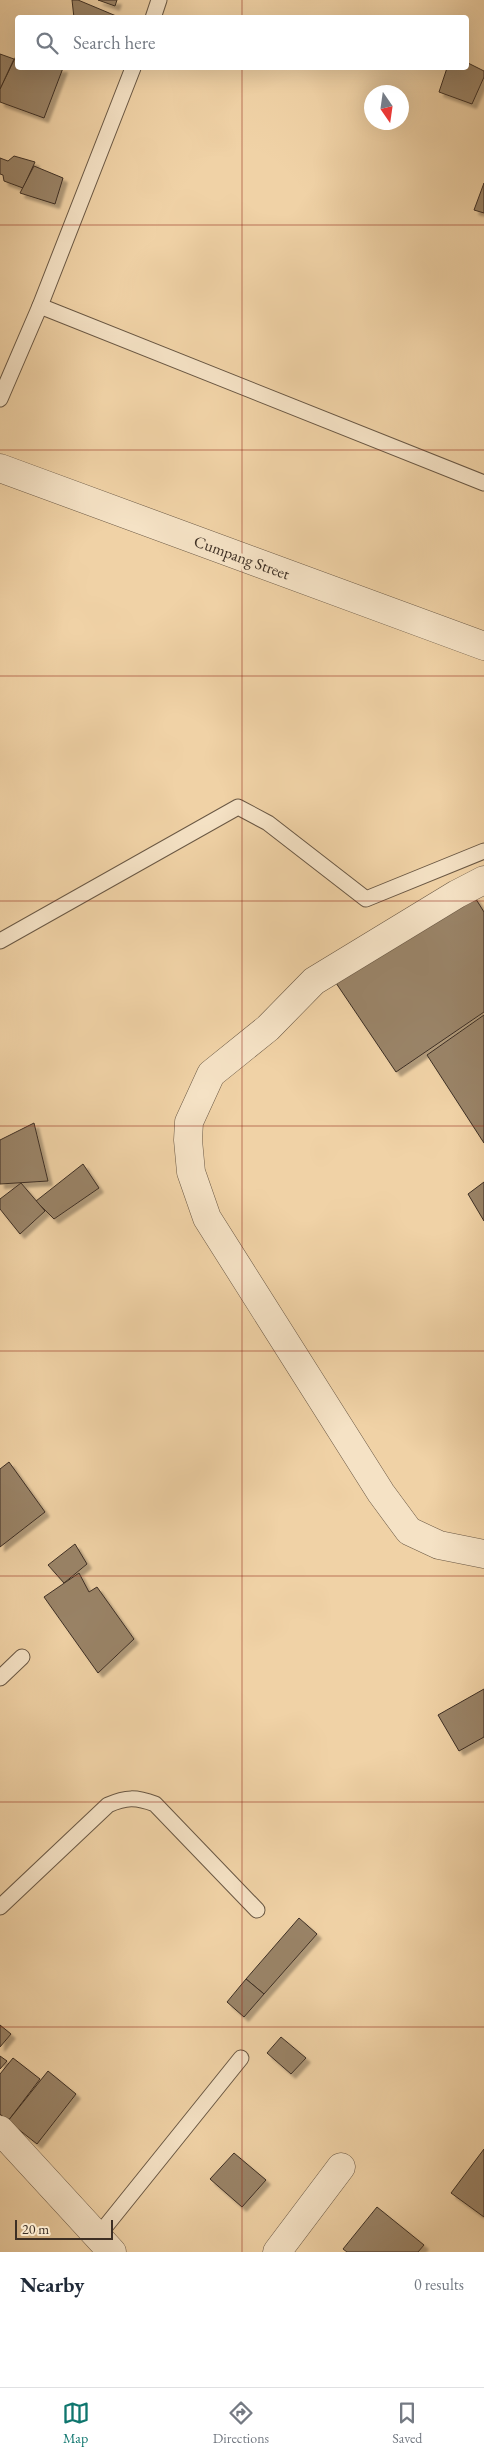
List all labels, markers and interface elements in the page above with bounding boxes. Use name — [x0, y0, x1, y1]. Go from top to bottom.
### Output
search box — [15, 15, 469, 70]
icon: search — [33, 29, 61, 57]
text: Search here — [73, 30, 155, 55]
north arrow — [364, 85, 409, 130]
street label: Cumpang Street — [191, 530, 293, 585]
scale bar — [15, 2217, 112, 2240]
text: 20 m — [22, 2220, 49, 2238]
text: Nearby — [20, 2271, 84, 2298]
text: 0 results — [414, 2274, 464, 2295]
tab: Map — [62, 2399, 90, 2447]
tab: Directions — [213, 2399, 269, 2447]
tab: Saved — [392, 2399, 422, 2447]

